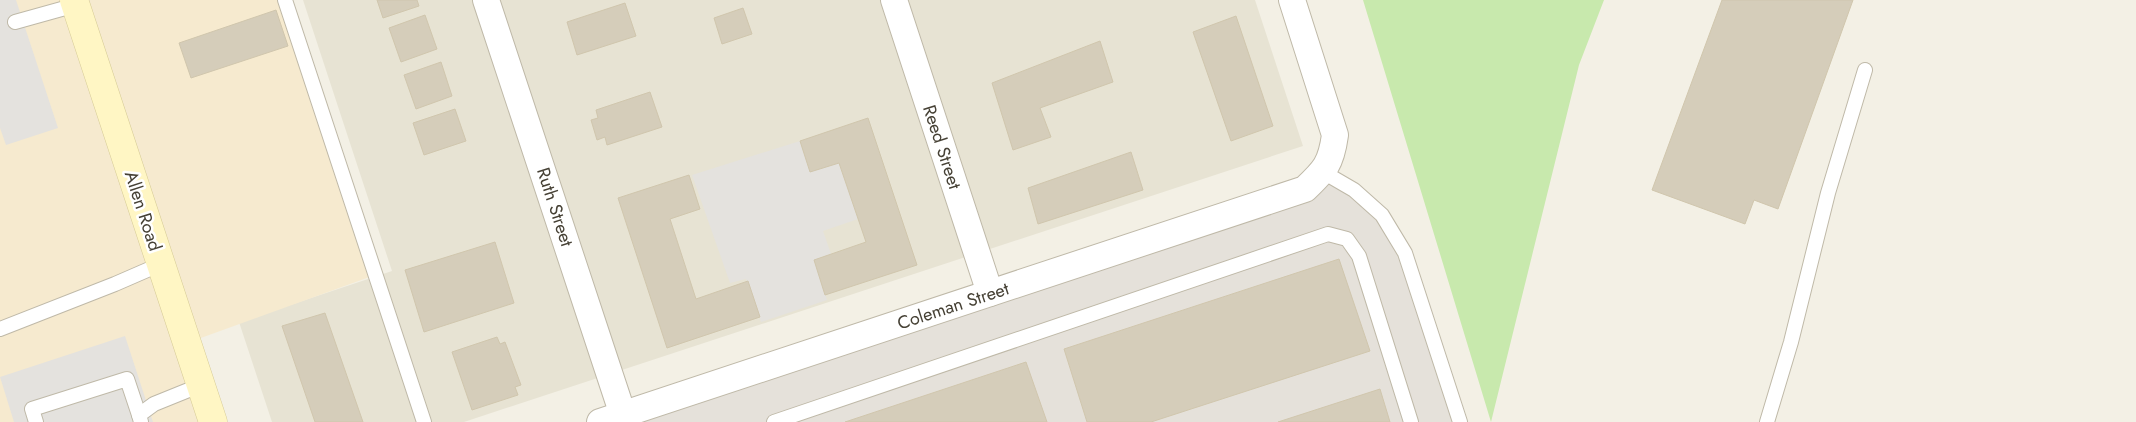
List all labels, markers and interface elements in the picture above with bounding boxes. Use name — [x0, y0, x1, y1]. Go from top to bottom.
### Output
street label: Reed Street — [916, 102, 968, 193]
street label: Ruth Street — [530, 164, 580, 250]
street label: Allen Road — [118, 167, 168, 255]
street label: Coleman Street — [894, 275, 1013, 336]

